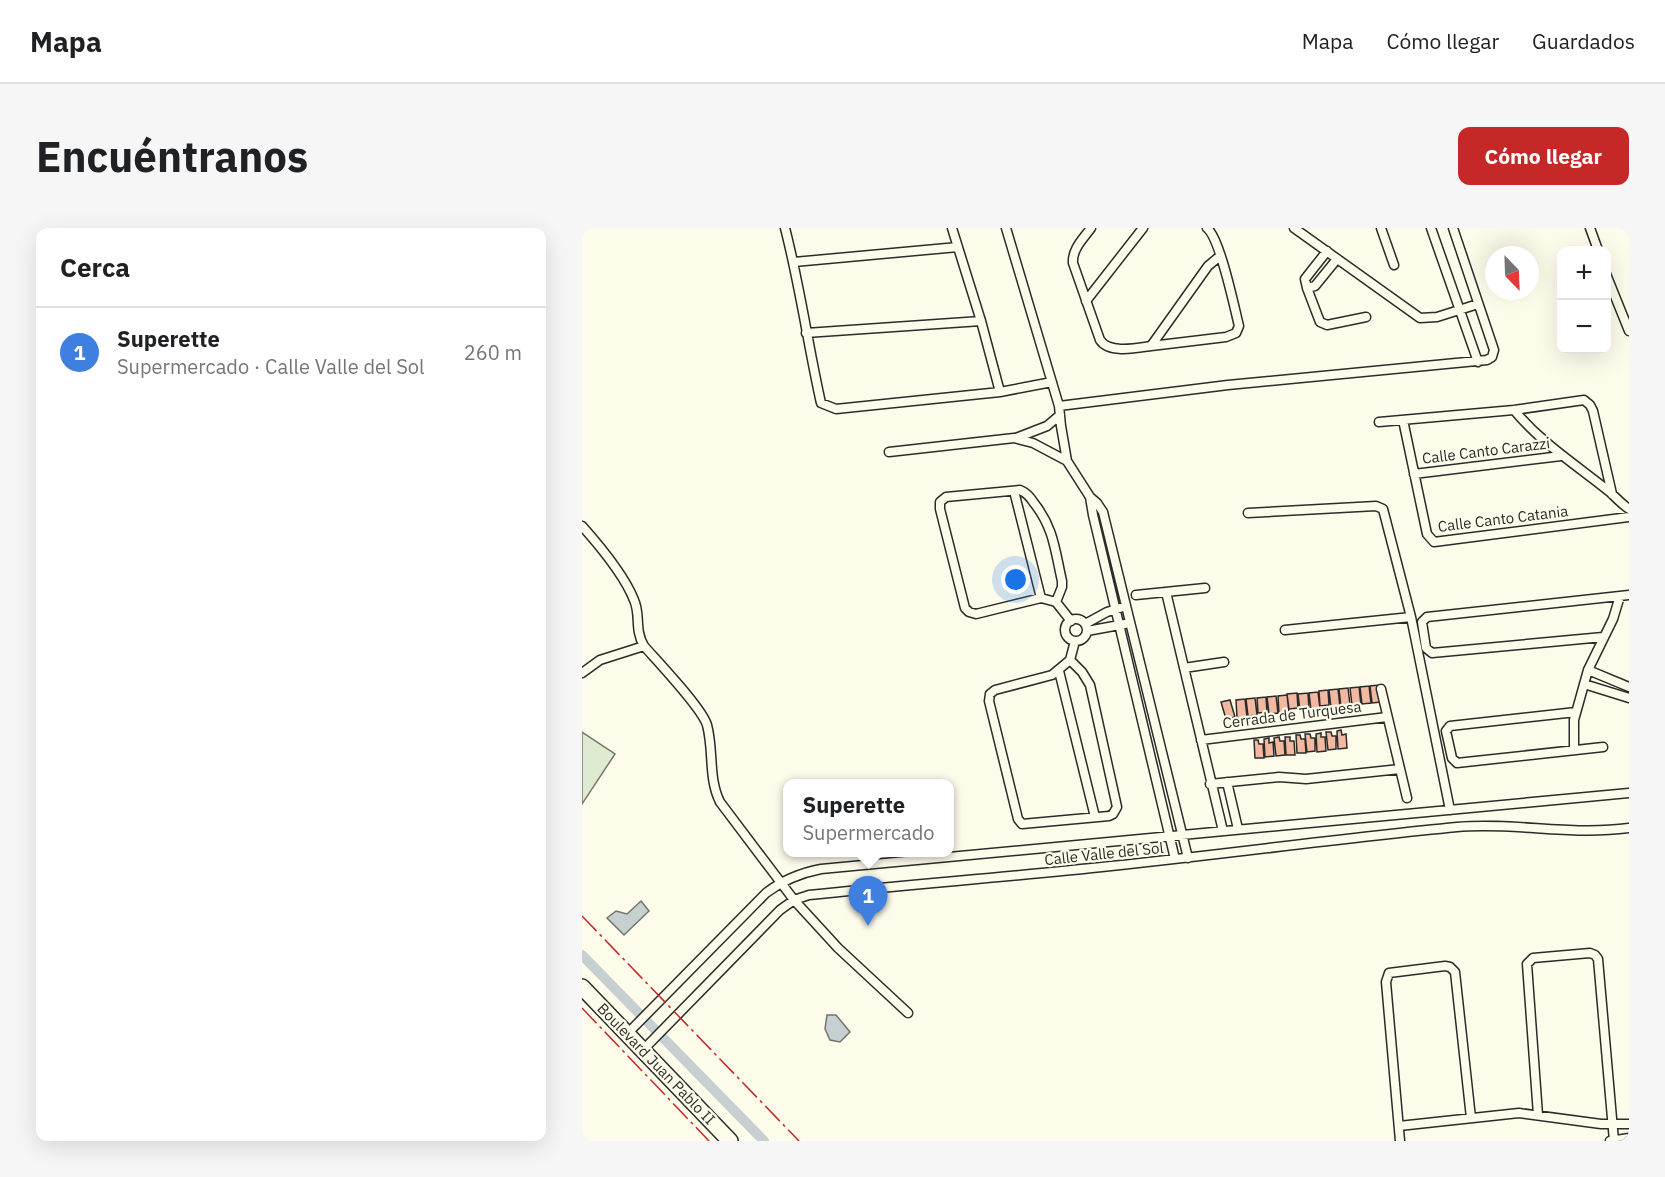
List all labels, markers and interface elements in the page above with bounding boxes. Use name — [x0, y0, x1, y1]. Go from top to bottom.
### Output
text: Mapa — [30, 23, 102, 60]
text: Mapa — [1302, 27, 1353, 55]
text: Cómo llegar — [1386, 27, 1499, 55]
text: Guardados — [1532, 27, 1635, 55]
button: Cómo llegar — [1458, 127, 1629, 185]
text: Encuéntranos — [36, 129, 308, 184]
north arrow — [1485, 246, 1539, 300]
map controls — [1557, 246, 1611, 354]
button: + — [1557, 246, 1611, 300]
text: Cerca — [60, 250, 130, 284]
button: − — [1557, 300, 1611, 354]
text: Superette — [117, 324, 220, 353]
text: 1 — [74, 339, 86, 366]
text: 260 m — [464, 339, 522, 366]
text: Supermercado · Calle Valle del Sol — [117, 353, 424, 380]
street label: Calle Canto Carazzi — [1421, 433, 1551, 468]
street label: Calle Canto Catania — [1437, 501, 1569, 536]
your location — [1001, 565, 1030, 594]
street label: Cerrada de Turquesa — [1221, 697, 1362, 732]
popup — [783, 779, 954, 857]
text: Superette — [802, 790, 905, 819]
text: Supermercado — [802, 819, 935, 846]
street label: Calle Valle del Sol — [1044, 838, 1164, 869]
pin: 1 — [848, 876, 888, 926]
street label: Boulevard Juan Pablo II — [593, 999, 719, 1128]

